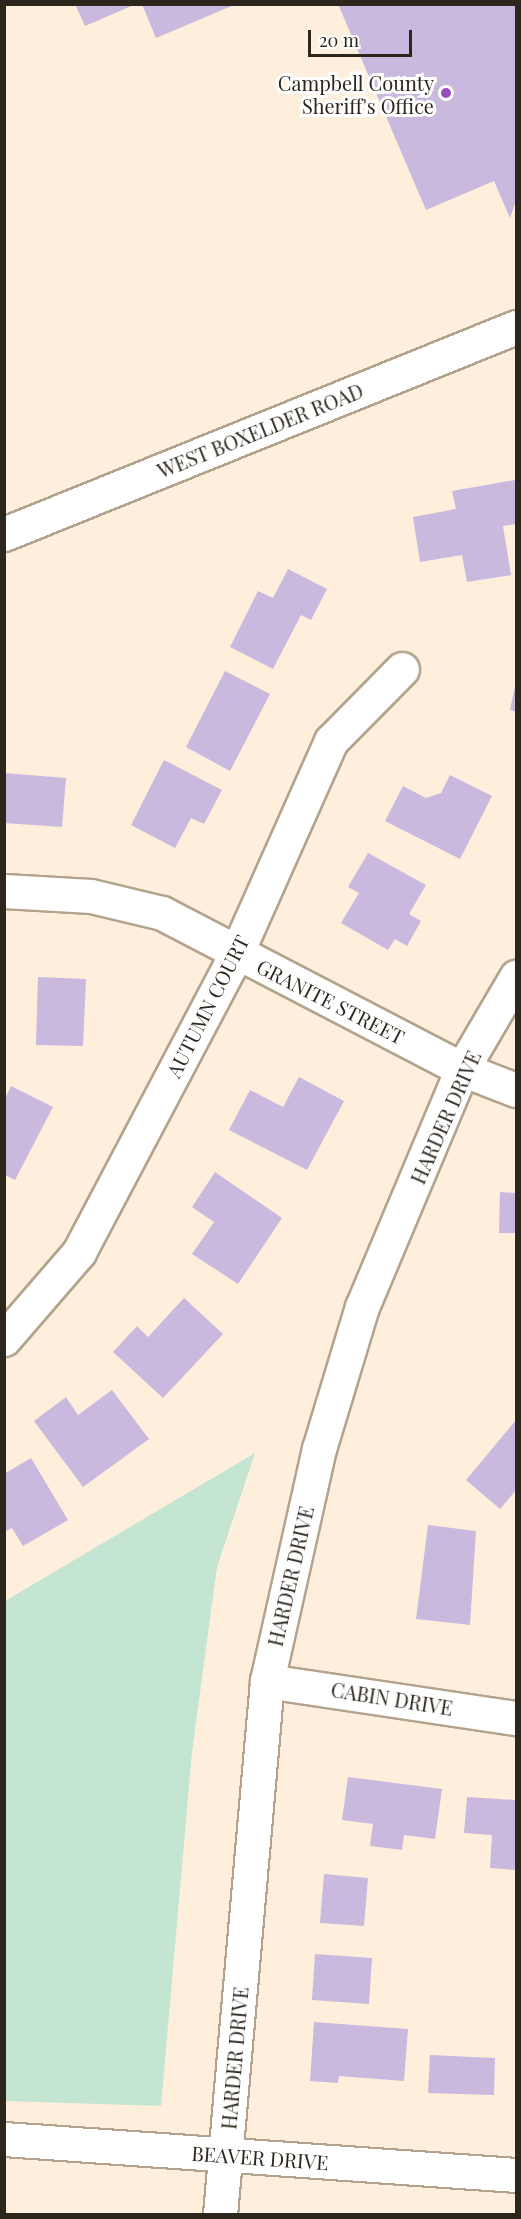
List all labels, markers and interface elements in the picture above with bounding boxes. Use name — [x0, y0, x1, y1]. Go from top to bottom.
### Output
scale bar — [311, 18, 414, 56]
text: 20 m — [319, 28, 359, 52]
place label: Campbell County Sheriff's Office — [278, 70, 434, 117]
marker: Campbell County Sheriff's Office — [439, 86, 453, 100]
street label: WEST BOXELDER ROAD — [153, 378, 367, 482]
street label: AUTUMN COURT — [161, 931, 253, 1081]
street label: GRANITE STREET — [253, 953, 409, 1049]
street label: HARDER DRIVE — [405, 1047, 485, 1187]
street label: HARDER DRIVE — [262, 1503, 318, 1649]
street label: CABIN DRIVE — [329, 1677, 455, 1719]
street label: HARDER DRIVE — [216, 1985, 252, 2131]
street label: BEAVER DRIVE — [191, 2140, 329, 2174]

